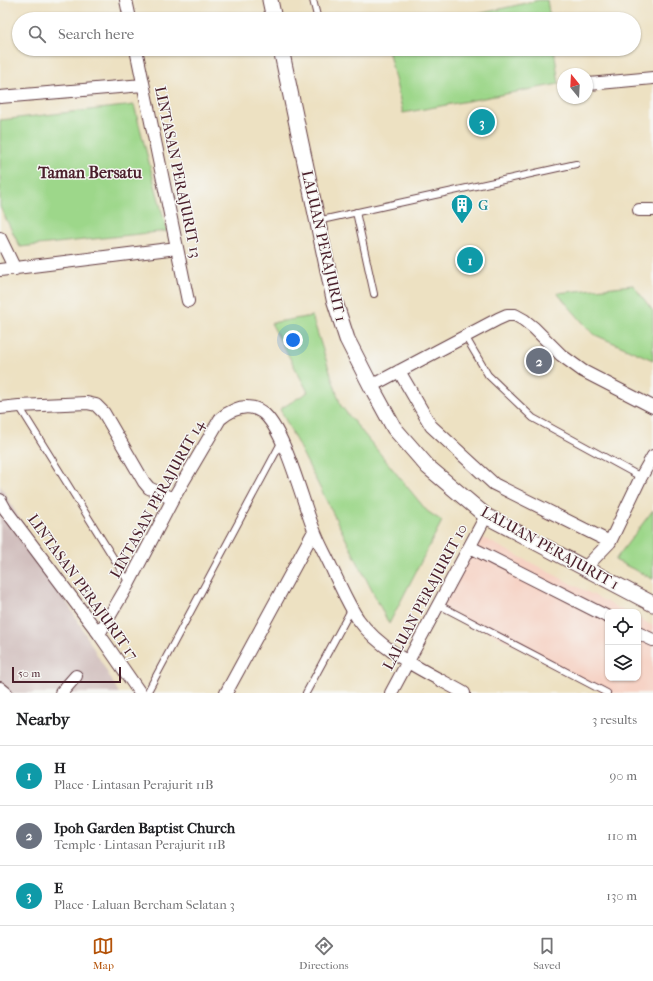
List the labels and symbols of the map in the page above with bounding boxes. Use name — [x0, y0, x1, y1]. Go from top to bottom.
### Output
north arrow — [557, 68, 593, 104]
street label: LINTASAN PERAJURIT 13 — [151, 85, 205, 259]
pin: 3 — [469, 107, 495, 137]
district label: Taman Bersatu — [37, 163, 143, 182]
street label: LALUAN PERAJURIT 1 — [298, 169, 350, 323]
building icon: G — [449, 192, 475, 225]
place label: G — [478, 196, 489, 214]
pin: 1 — [457, 245, 483, 275]
your location — [283, 330, 303, 350]
pin: 2 — [526, 346, 552, 376]
street label: LINTASAN PERAJURIT 14 — [106, 416, 209, 581]
street label: LALUAN PERAJURIT 1 — [478, 503, 622, 593]
street label: LINTASAN PERAJURIT 17 — [24, 510, 142, 664]
street label: LALUAN PERAJURIT 10 — [379, 521, 471, 673]
scale bar — [12, 665, 121, 684]

